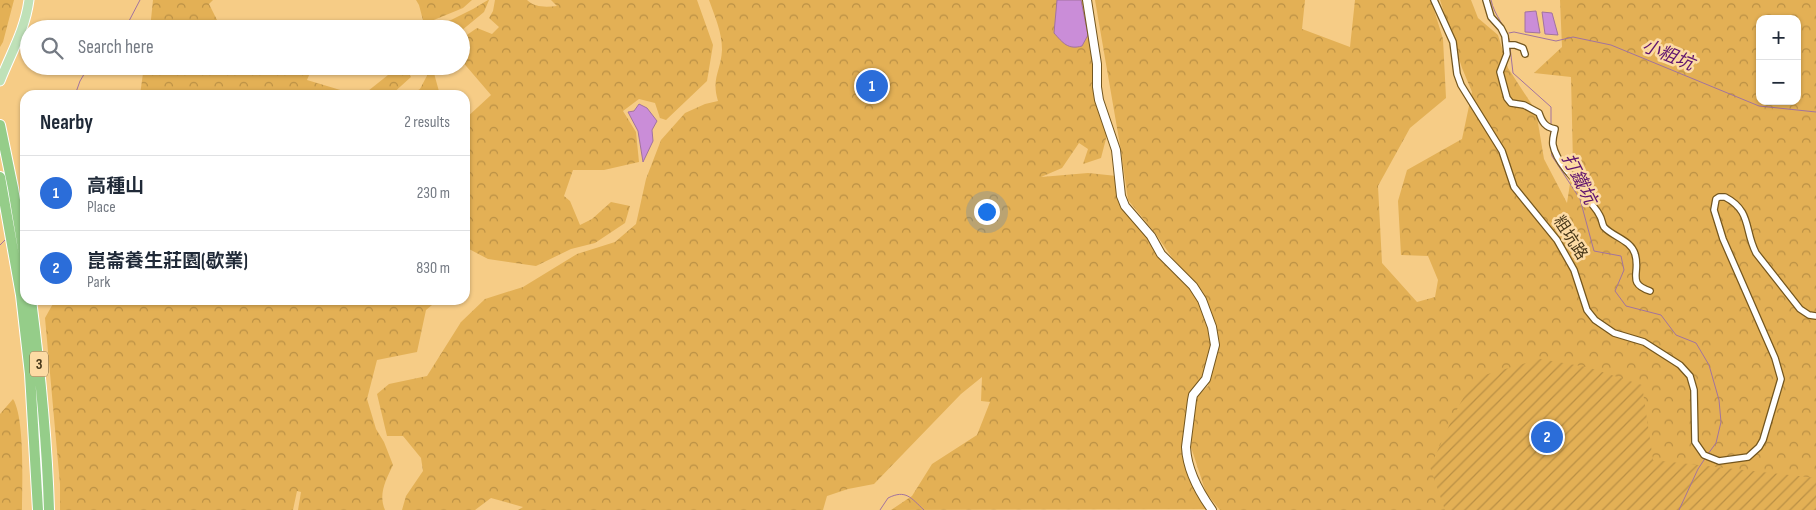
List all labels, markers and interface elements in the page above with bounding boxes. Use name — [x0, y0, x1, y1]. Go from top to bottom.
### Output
map controls — [1756, 15, 1801, 105]
button: + — [1756, 15, 1801, 60]
search box — [20, 20, 470, 75]
icon: search — [38, 34, 66, 62]
water label: 小粗坑 — [1639, 35, 1700, 76]
text: Search here — [78, 36, 154, 59]
button: − — [1756, 60, 1801, 105]
pin: 1 — [856, 67, 888, 105]
text: Nearby — [40, 110, 93, 135]
text: 2 results — [404, 113, 450, 132]
water label: 打鐵坑 — [1557, 150, 1602, 210]
text: 高種山 — [87, 175, 144, 198]
text: 1 — [53, 184, 59, 203]
text: 230 m — [417, 184, 450, 203]
text: Place — [87, 198, 116, 217]
your location — [974, 199, 1000, 225]
street label: 粗坑路 — [1549, 213, 1591, 263]
text: 崑崙養生莊園(歇業) — [87, 250, 248, 273]
text: 2 — [52, 259, 60, 278]
text: 830 m — [416, 259, 450, 278]
text: Park — [87, 273, 110, 292]
road number: 3 — [30, 352, 48, 376]
pin: 2 — [1531, 418, 1563, 456]

